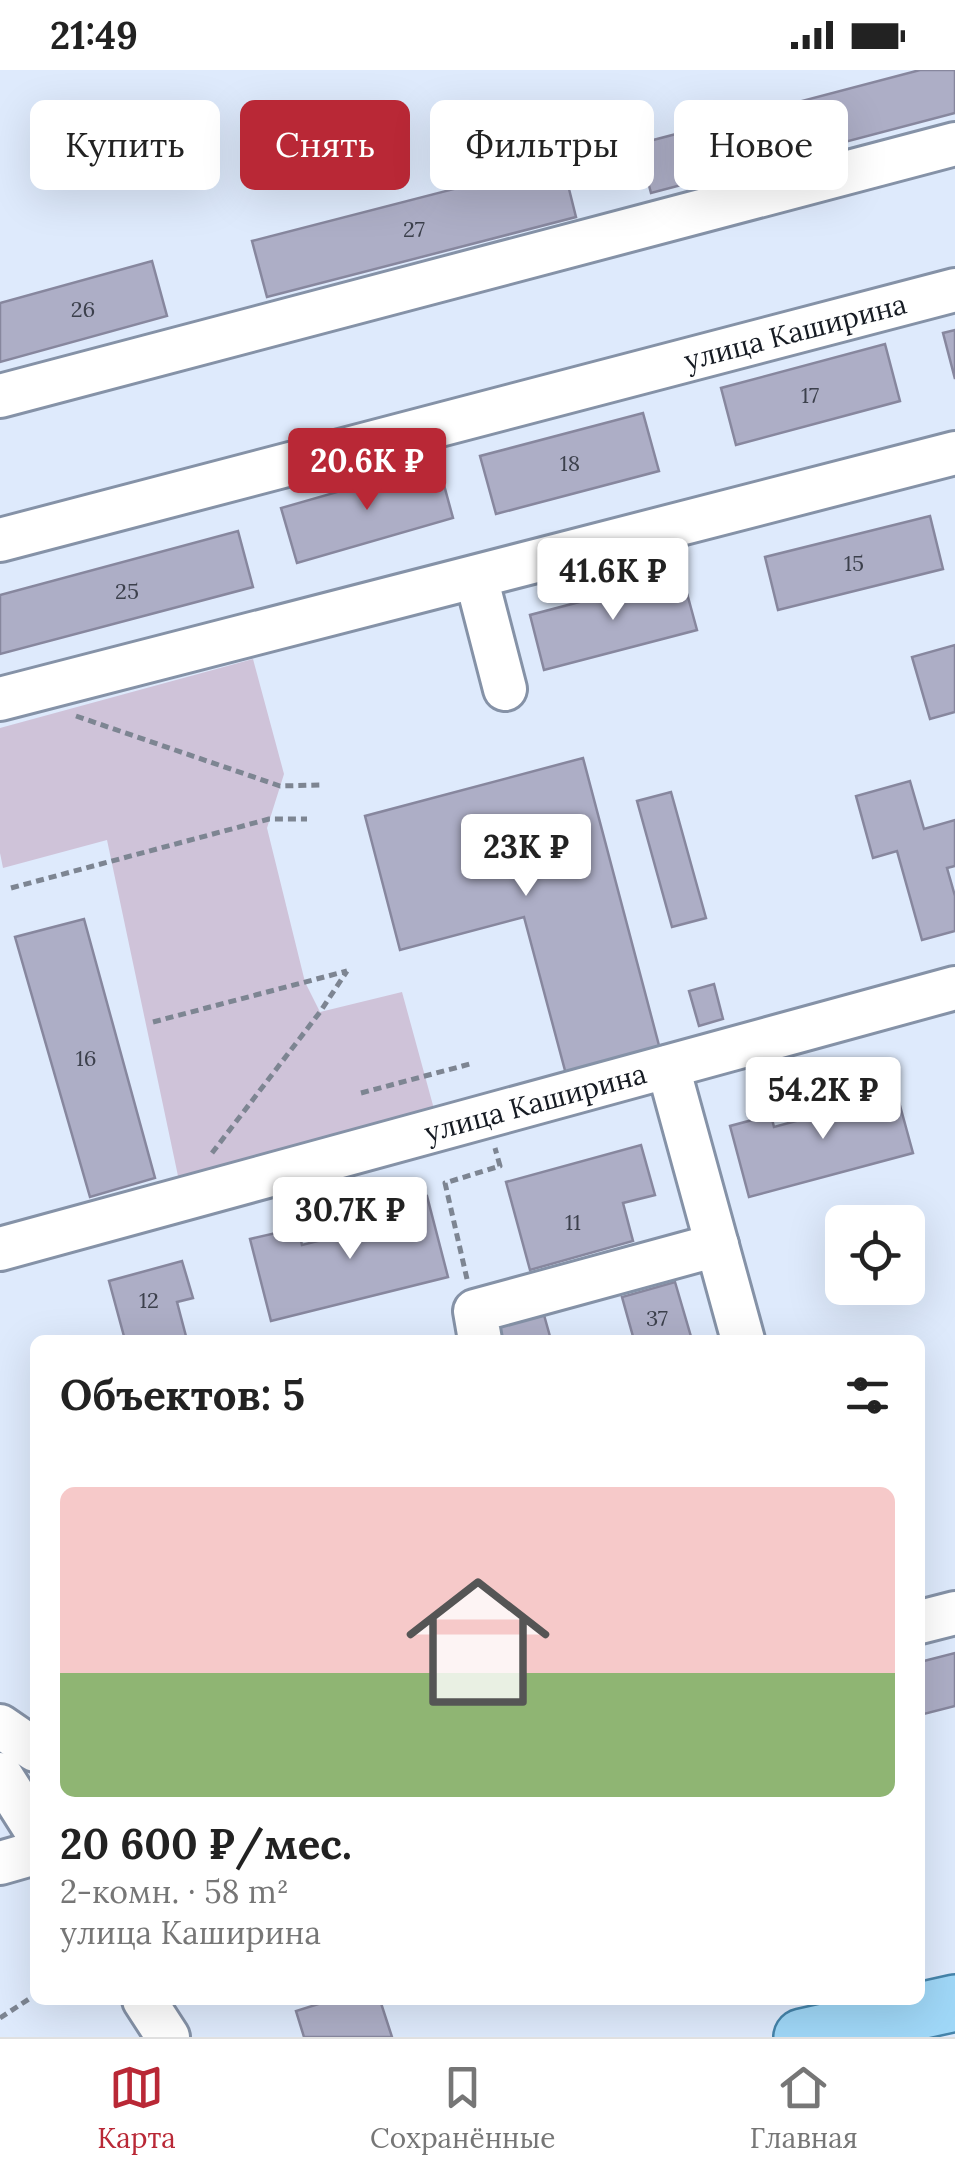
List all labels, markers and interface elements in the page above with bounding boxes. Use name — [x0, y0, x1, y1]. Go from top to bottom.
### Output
text: 21:49 — [50, 11, 138, 59]
chip: Купить — [30, 100, 220, 190]
chip: Снять — [240, 100, 410, 190]
chip: Фильтры — [430, 100, 654, 190]
chip: Новое — [674, 100, 848, 190]
house number: 27 — [403, 215, 425, 243]
street label: улица Каширина — [680, 285, 910, 378]
house number: 26 — [71, 295, 95, 323]
house number: 17 — [801, 381, 819, 409]
pin: 20.6K ₽ — [275, 428, 459, 513]
text: 20.6K ₽ — [310, 440, 424, 481]
house number: 18 — [560, 449, 580, 477]
pin: 41.6K ₽ — [521, 538, 705, 623]
house number: 15 — [844, 549, 864, 577]
text: 41.6K ₽ — [559, 550, 667, 591]
house number: 25 — [115, 577, 139, 605]
pin: 23K ₽ — [456, 814, 596, 899]
text: 23K ₽ — [483, 826, 569, 867]
house number: 16 — [76, 1044, 96, 1072]
street label: улица Каширина — [420, 1055, 650, 1150]
pin: 54.2K ₽ — [731, 1057, 915, 1142]
text: 54.2K ₽ — [768, 1069, 878, 1110]
pin: 30.7K ₽ — [258, 1177, 442, 1262]
text: 30.7K ₽ — [295, 1189, 405, 1230]
map controls — [825, 1205, 925, 1305]
button: locate — [825, 1205, 925, 1305]
house number: 11 — [565, 1208, 581, 1236]
house number: 12 — [139, 1286, 159, 1314]
house number: 37 — [646, 1304, 668, 1332]
text: Объектов: 5 — [60, 1368, 305, 1422]
icon: filters — [840, 1368, 895, 1423]
icon: home — [388, 1552, 568, 1732]
text: 20 600 ₽/мес. — [60, 1817, 352, 1871]
text: 2-комн. · 58 m² — [60, 1871, 289, 1912]
text: улица Каширина — [60, 1912, 321, 1953]
tab: Карта — [97, 2060, 176, 2156]
tab: Сохранённые — [370, 2060, 555, 2156]
tab: Главная — [750, 2060, 858, 2156]

